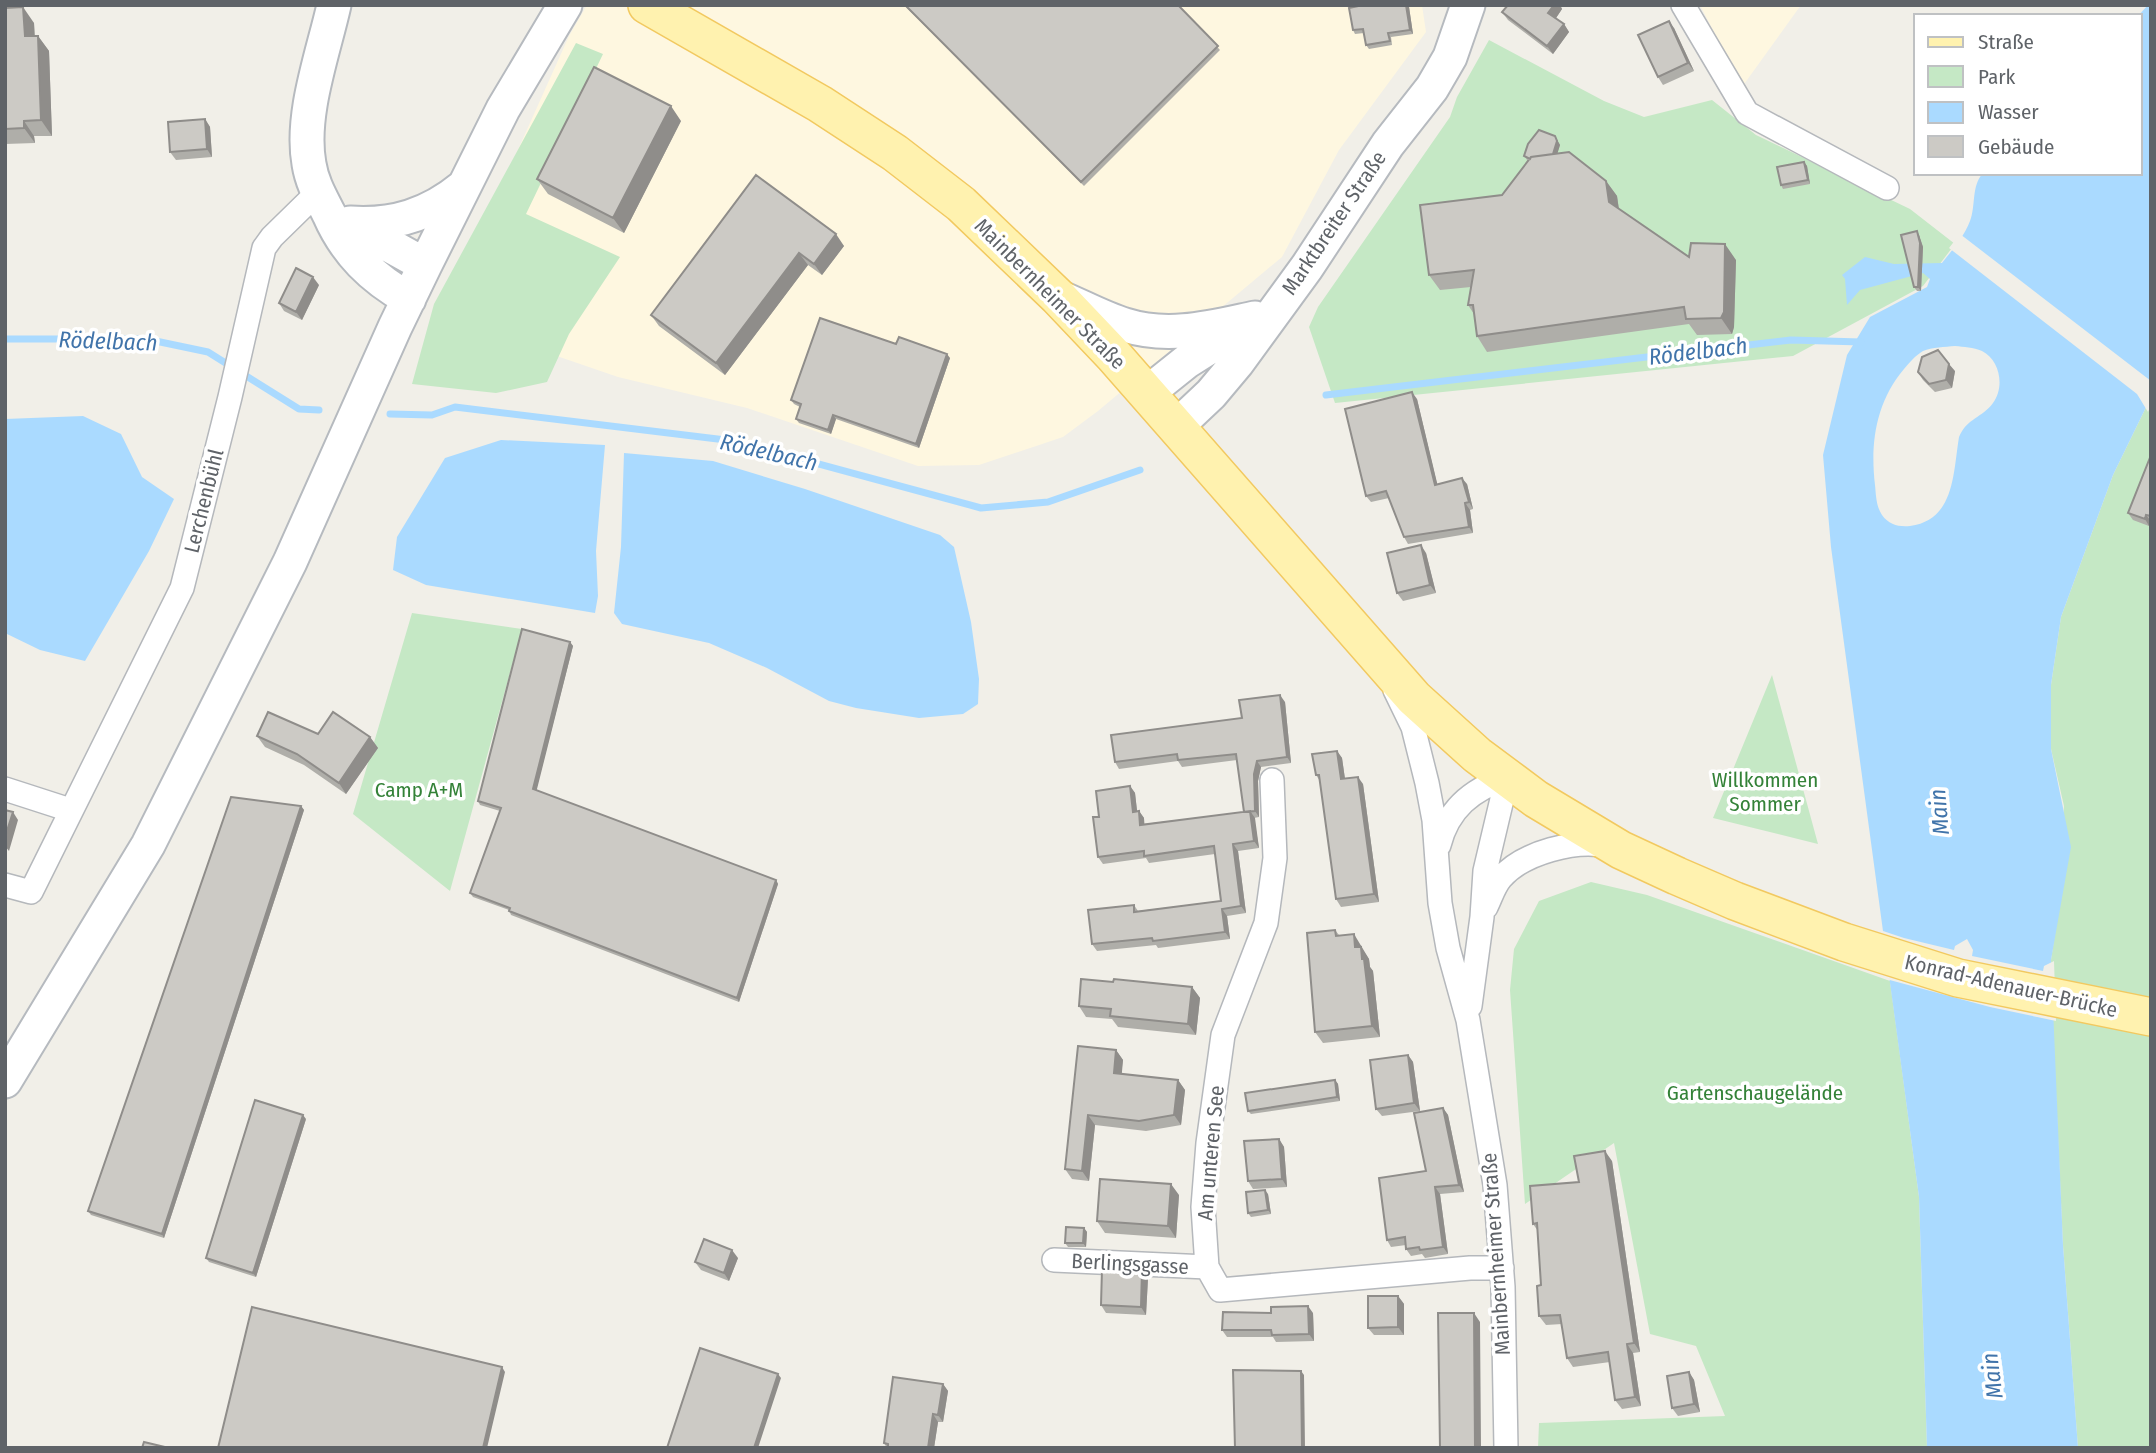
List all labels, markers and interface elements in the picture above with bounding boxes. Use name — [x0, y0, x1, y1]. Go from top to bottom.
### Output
legend — [1914, 14, 2142, 175]
text: Straße — [1978, 29, 2034, 55]
text: Park — [1978, 64, 2016, 90]
text: Wasser — [1978, 99, 2039, 125]
text: Gebäude — [1978, 134, 2054, 160]
street label: Marktbreiter Straße — [1276, 146, 1392, 300]
street label: Mainbernheimer Straße — [969, 213, 1131, 375]
water label: Rödelbach — [58, 325, 158, 357]
water label: Rödelbach — [1647, 331, 1749, 371]
water label: Rödelbach — [717, 427, 821, 477]
street label: Lerchenbühl — [179, 446, 230, 556]
park label: Willkommen Sommer — [1712, 767, 1818, 817]
park label: Camp A+M — [375, 777, 463, 803]
water label: Main — [1923, 788, 1955, 836]
street label: Konrad-Adenauer-Brücke — [1902, 949, 2120, 1023]
park label: Gartenschaugelände — [1667, 1080, 1843, 1106]
street label: Am unteren See — [1192, 1084, 1230, 1222]
street label: Mainbernheimer Straße — [1476, 1152, 1516, 1356]
street label: Berlingsgasse — [1071, 1248, 1189, 1280]
water label: Main — [1975, 1351, 2009, 1401]

